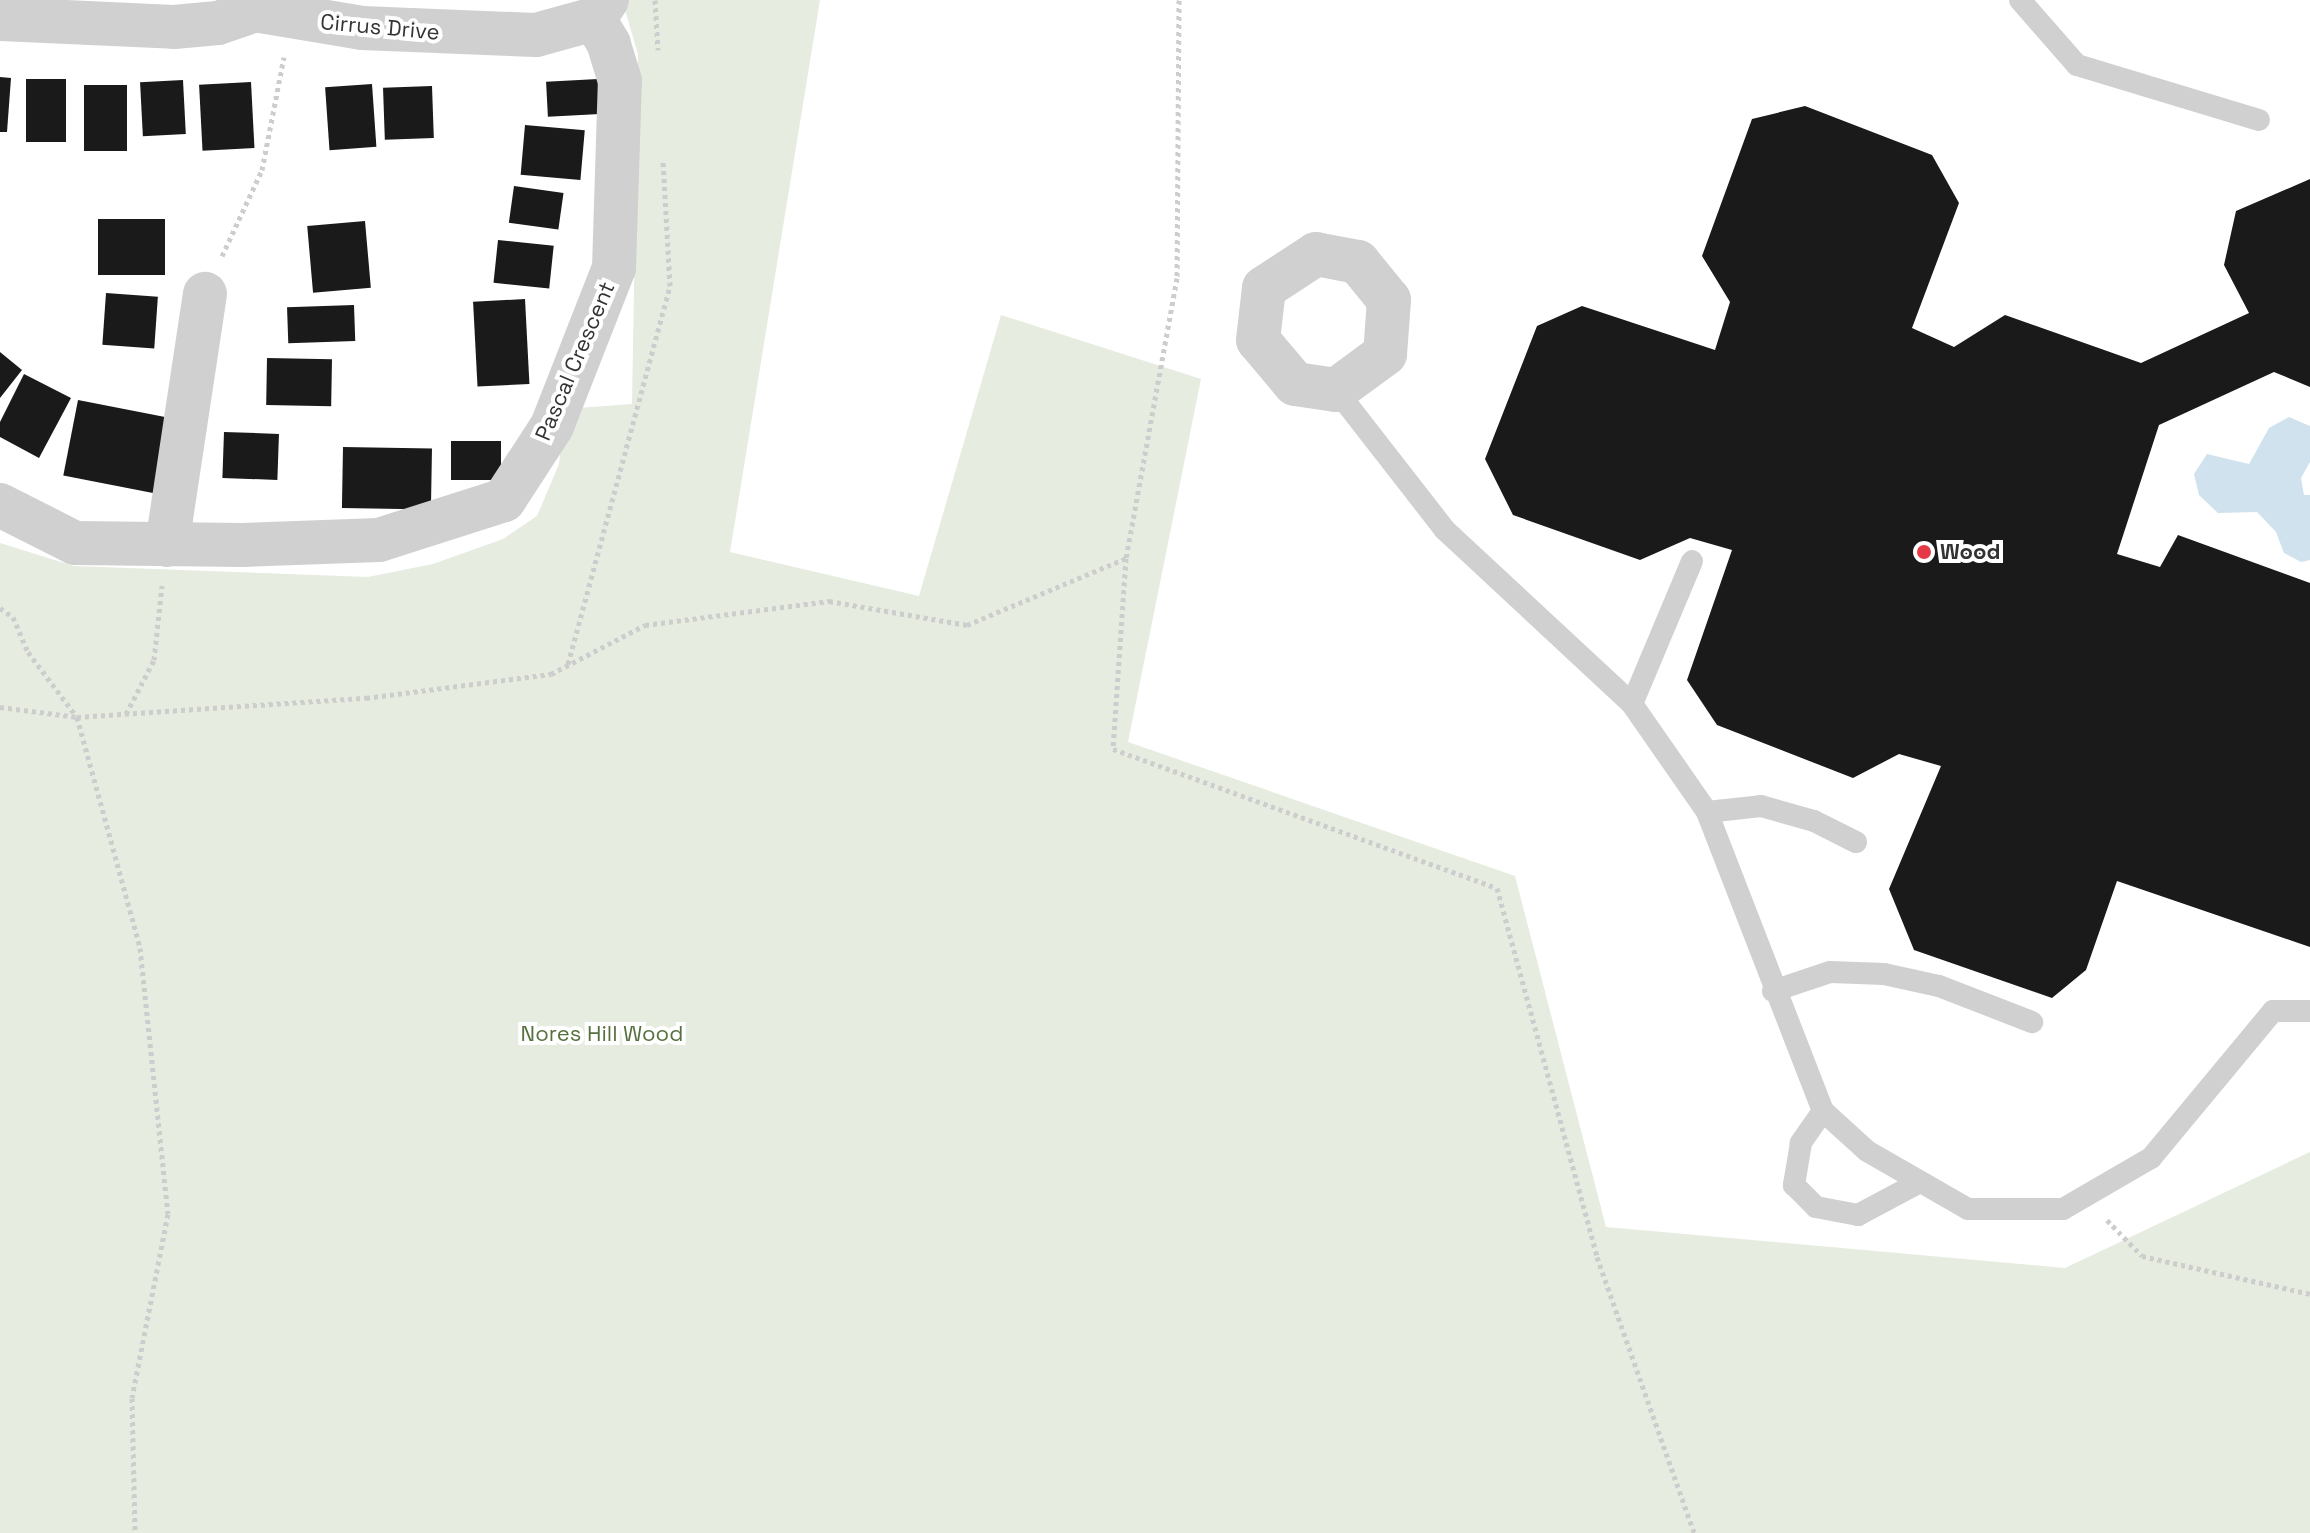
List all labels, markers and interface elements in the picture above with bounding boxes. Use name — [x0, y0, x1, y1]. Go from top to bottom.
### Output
street label: Cirrus Drive — [319, 9, 441, 45]
street label: Pascal Crescent — [530, 278, 620, 444]
place label: Wood — [1940, 539, 2001, 565]
marker: Wood — [1915, 543, 1933, 561]
park label: Nores Hill Wood — [521, 1021, 683, 1047]

